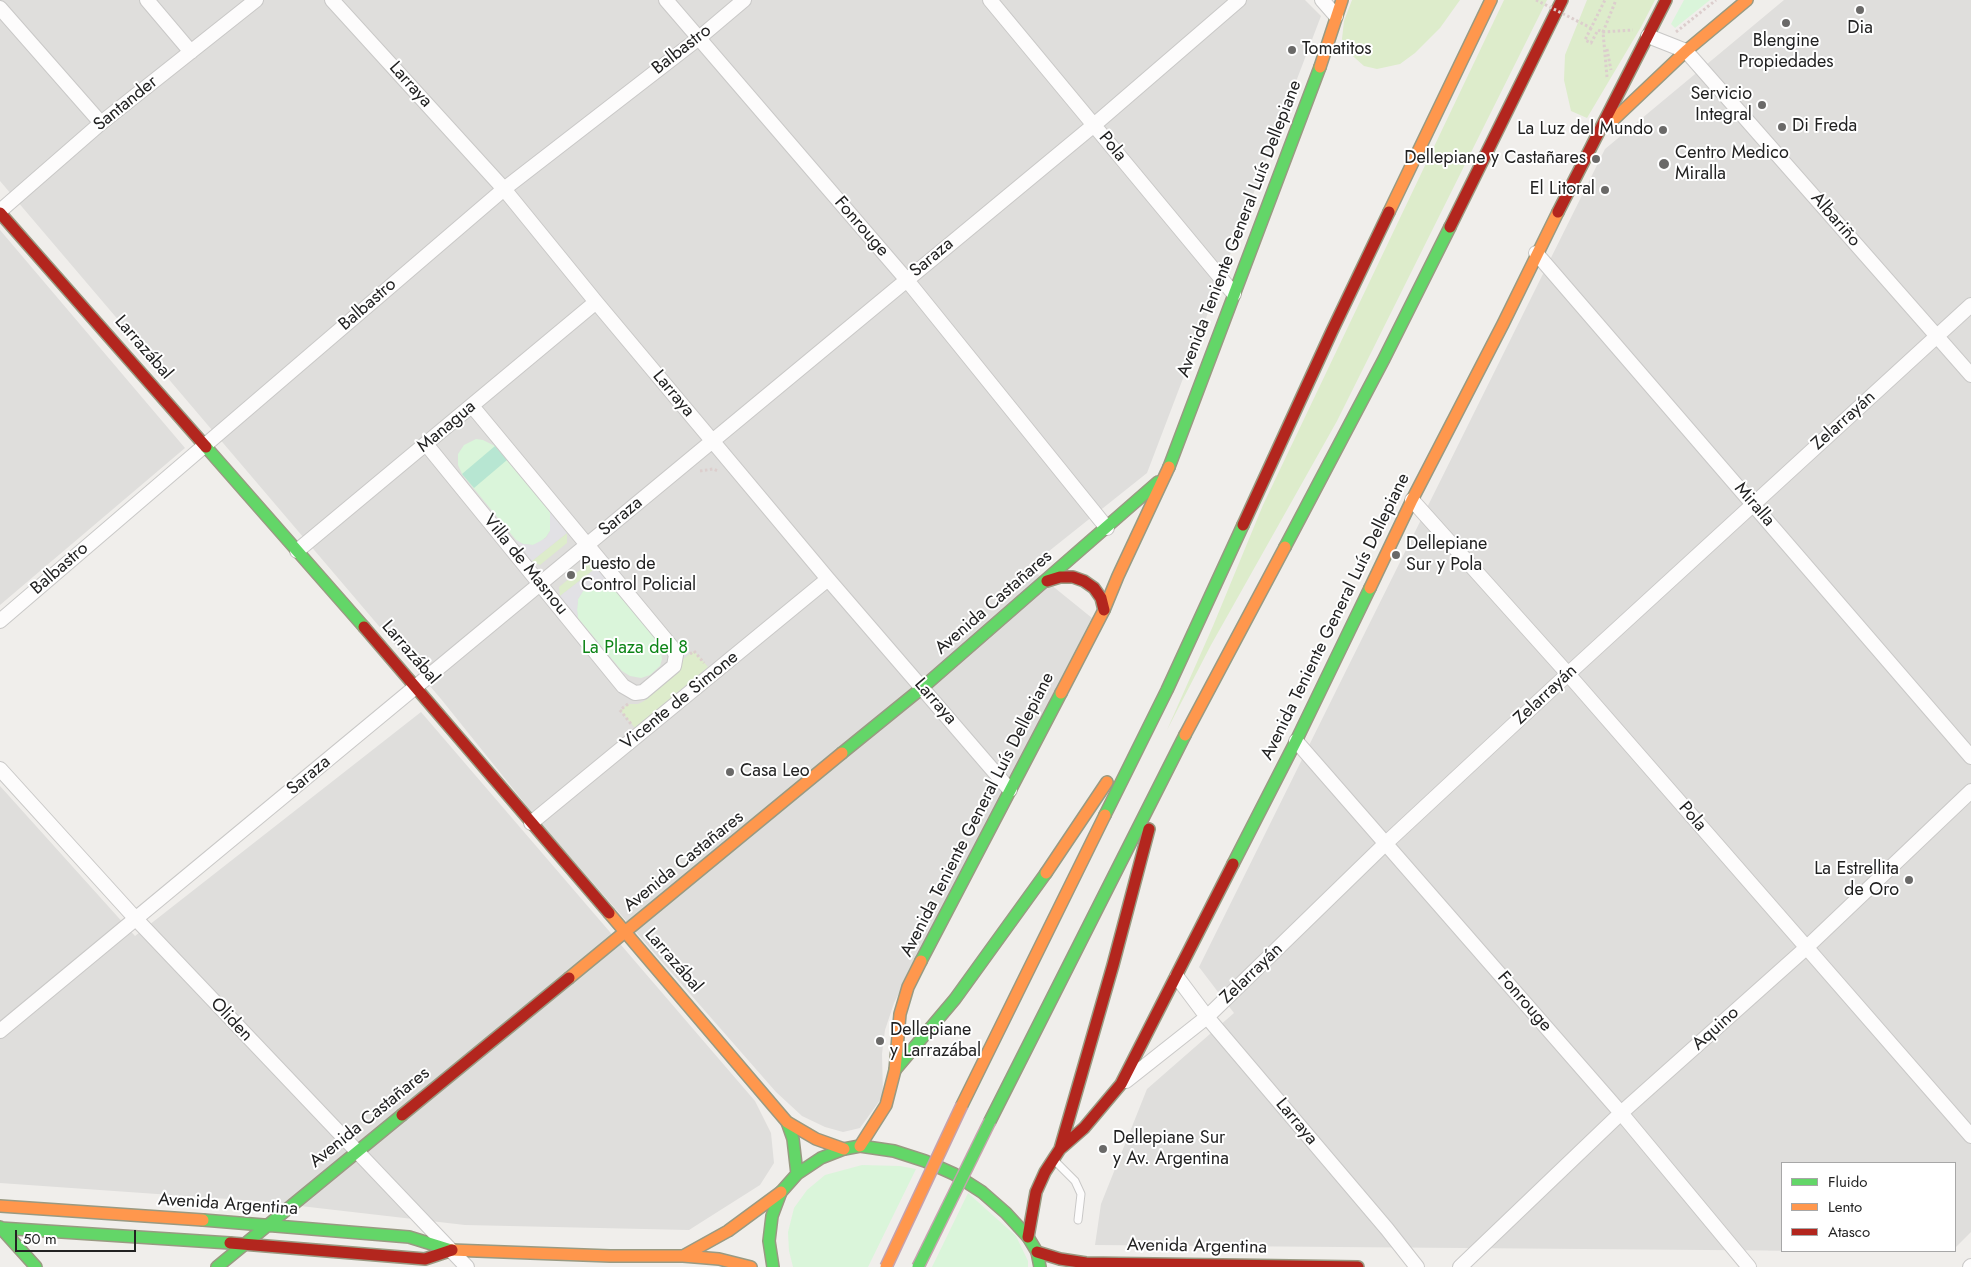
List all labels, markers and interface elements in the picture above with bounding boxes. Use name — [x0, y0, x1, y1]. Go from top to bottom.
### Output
marker: Dia — [1854, 4, 1866, 16]
marker: Blengine Propiedades — [1780, 17, 1792, 29]
place label: Dia — [1847, 18, 1873, 40]
street label: Balbastro — [648, 20, 716, 80]
place label: Blengine Propiedades — [1738, 31, 1834, 74]
place label: Tomatitos — [1302, 39, 1371, 61]
marker: Tomatitos — [1286, 44, 1298, 56]
street label: Larraya — [384, 58, 436, 112]
street label: Santander — [90, 72, 162, 136]
street label: Avenida Teniente General Luís Dellepiane — [1173, 78, 1307, 380]
place label: Servicio Integral — [1690, 84, 1752, 126]
marker: Servicio Integral — [1756, 99, 1768, 111]
place label: Di Freda — [1792, 116, 1857, 138]
place label: La Luz del Mundo — [1517, 119, 1653, 141]
marker: Di Freda — [1776, 121, 1788, 133]
marker: La Luz del Mundo — [1657, 124, 1669, 136]
street label: Pola — [1093, 128, 1131, 166]
place label: Centro Medico Miralla — [1675, 143, 1789, 186]
place label: Dellepiane y Castañares — [1404, 148, 1586, 170]
marker: Dellepiane y Castañares — [1590, 153, 1602, 165]
marker: Centro Medico Miralla — [1657, 157, 1671, 171]
place label: El Litoral — [1530, 179, 1595, 201]
marker: El Litoral — [1599, 184, 1611, 196]
street label: Albariño — [1806, 188, 1864, 252]
street label: Fonrouge — [829, 193, 893, 261]
street label: Saraza — [906, 234, 958, 282]
street label: Balbastro — [335, 274, 401, 336]
street label: Larrazábal — [109, 312, 177, 384]
street label: Larraya — [647, 366, 699, 422]
street label: Zelarrayán — [1808, 387, 1880, 455]
street label: Managua — [413, 396, 481, 458]
street label: Avenida Teniente General Luís Dellepiane — [1257, 470, 1415, 764]
street label: Miralla — [1729, 479, 1779, 531]
street label: Saraza — [595, 493, 647, 541]
street label: Villa de Masnou — [478, 510, 572, 620]
place label: Dellepiane Sur y Pola — [1406, 534, 1487, 576]
street label: Balbastro — [27, 538, 93, 600]
street label: Avenida Castañares — [931, 546, 1057, 660]
marker: Dellepiane Sur y Pola — [1390, 549, 1402, 561]
place label: Puesto de Control Policial — [581, 554, 696, 596]
marker: Puesto de Control Policial — [565, 569, 577, 581]
street label: Larrazábal — [376, 617, 444, 689]
park label: La Plaza del 8 — [582, 638, 688, 660]
street label: Vicente de Simone — [617, 647, 743, 755]
street label: Zelarrayán — [1510, 660, 1582, 730]
street label: Avenida Teniente General Luís Dellepiane — [897, 669, 1059, 961]
street label: Larraya — [909, 674, 961, 730]
street label: Saraza — [283, 752, 335, 800]
place label: Casa Leo — [740, 761, 809, 783]
marker: Casa Leo — [724, 766, 736, 778]
street label: Pola — [1673, 798, 1711, 836]
street label: Avenida Castañares — [620, 807, 748, 917]
place label: La Estrellita de Oro — [1814, 859, 1899, 902]
marker: La Estrellita de Oro — [1903, 874, 1915, 886]
street label: Larrazábal — [639, 925, 707, 997]
street label: Zelarrayán — [1216, 939, 1288, 1009]
street label: Fonrouge — [1492, 968, 1556, 1036]
street label: Oliden — [205, 994, 257, 1046]
street label: Aquino — [1688, 1002, 1744, 1056]
place label: Dellepiane y Larrazábal — [890, 1020, 981, 1062]
marker: Dellepiane y Larrazábal — [874, 1035, 886, 1047]
street label: Avenida Castañares — [306, 1063, 434, 1173]
street label: Larraya — [1270, 1094, 1322, 1150]
place label: Dellepiane Sur y Av. Argentina — [1113, 1128, 1229, 1170]
marker: Dellepiane Sur y Av. Argentina — [1097, 1143, 1109, 1155]
legend — [1781, 1162, 1956, 1252]
text: Fluido — [1828, 1171, 1867, 1193]
street label: Avenida Argentina — [157, 1189, 299, 1221]
text: Lento — [1828, 1196, 1862, 1218]
scale bar — [18, 1220, 139, 1252]
text: Atasco — [1828, 1221, 1870, 1243]
text: 50 m — [23, 1228, 57, 1250]
street label: Avenida Argentina — [1127, 1235, 1267, 1259]

